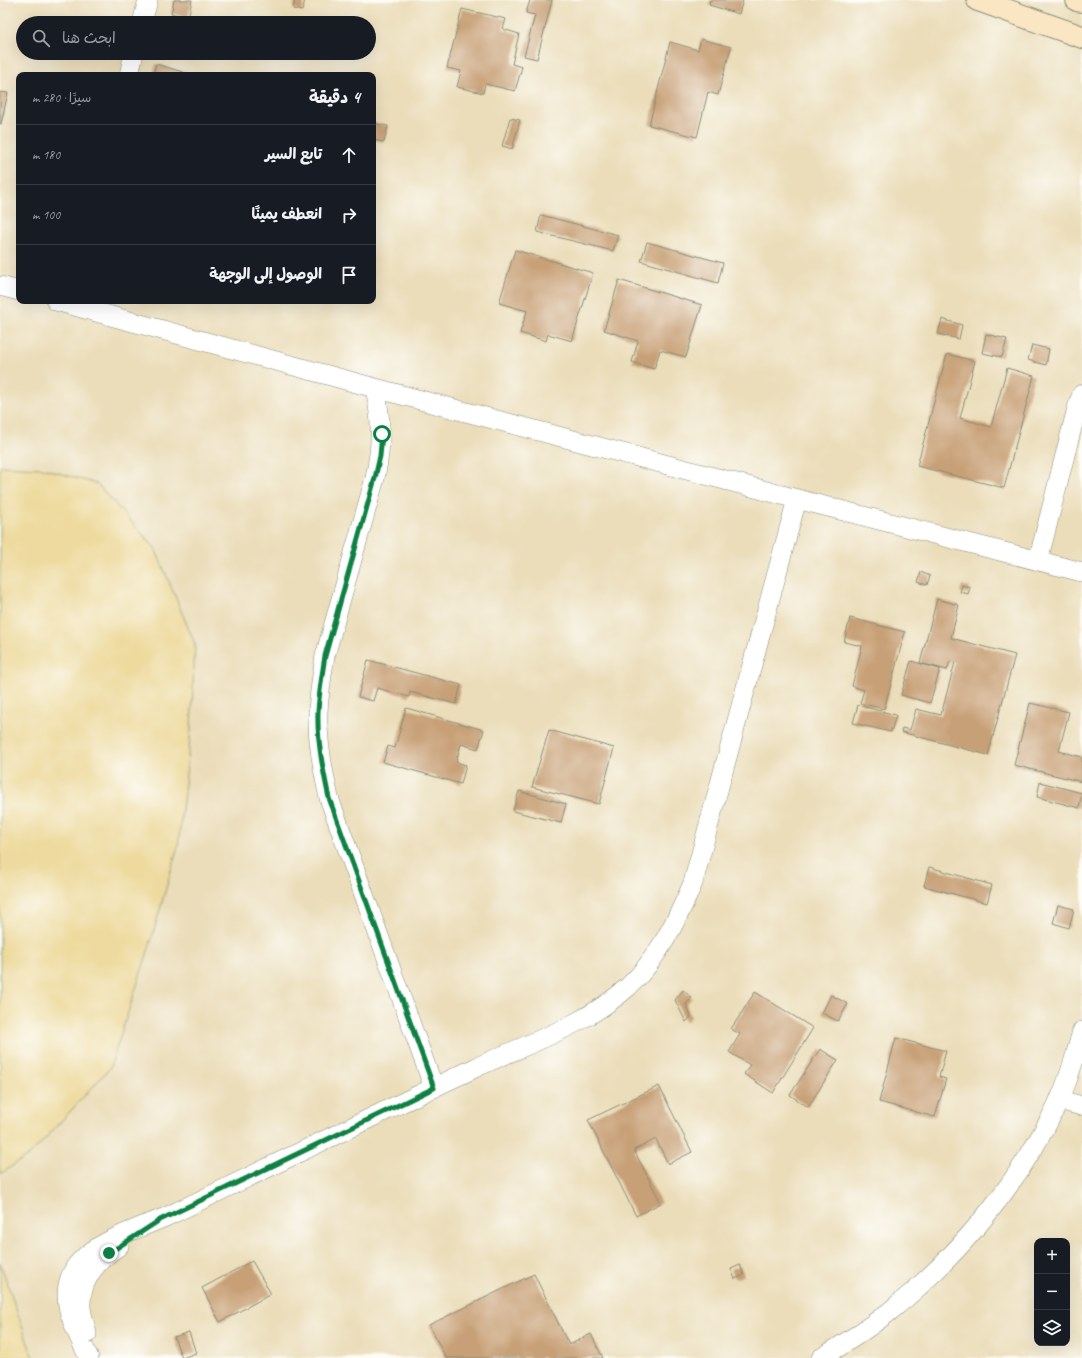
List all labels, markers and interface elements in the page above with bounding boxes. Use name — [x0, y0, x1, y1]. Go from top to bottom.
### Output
search box — [16, 16, 376, 60]
icon: search — [30, 27, 52, 49]
text: ابحث هنا — [62, 29, 116, 48]
text: 4 دقيقة — [309, 87, 360, 108]
text: سيرًا · 280 m — [32, 90, 91, 106]
icon: ahead — [338, 144, 360, 166]
text: تابع السير — [265, 145, 322, 164]
text: 180 m — [32, 147, 60, 163]
icon: right — [338, 204, 360, 226]
text: انعطف يمينًا — [251, 205, 322, 224]
text: 100 m — [32, 207, 60, 223]
icon: arrive — [338, 264, 360, 286]
text: الوصول إلى الوجهة — [209, 265, 322, 284]
route start — [373, 425, 391, 443]
map controls — [1034, 1238, 1070, 1346]
button: + — [1034, 1238, 1070, 1274]
route end — [100, 1244, 118, 1262]
button: − — [1034, 1274, 1070, 1310]
button: layers — [1034, 1310, 1070, 1346]

